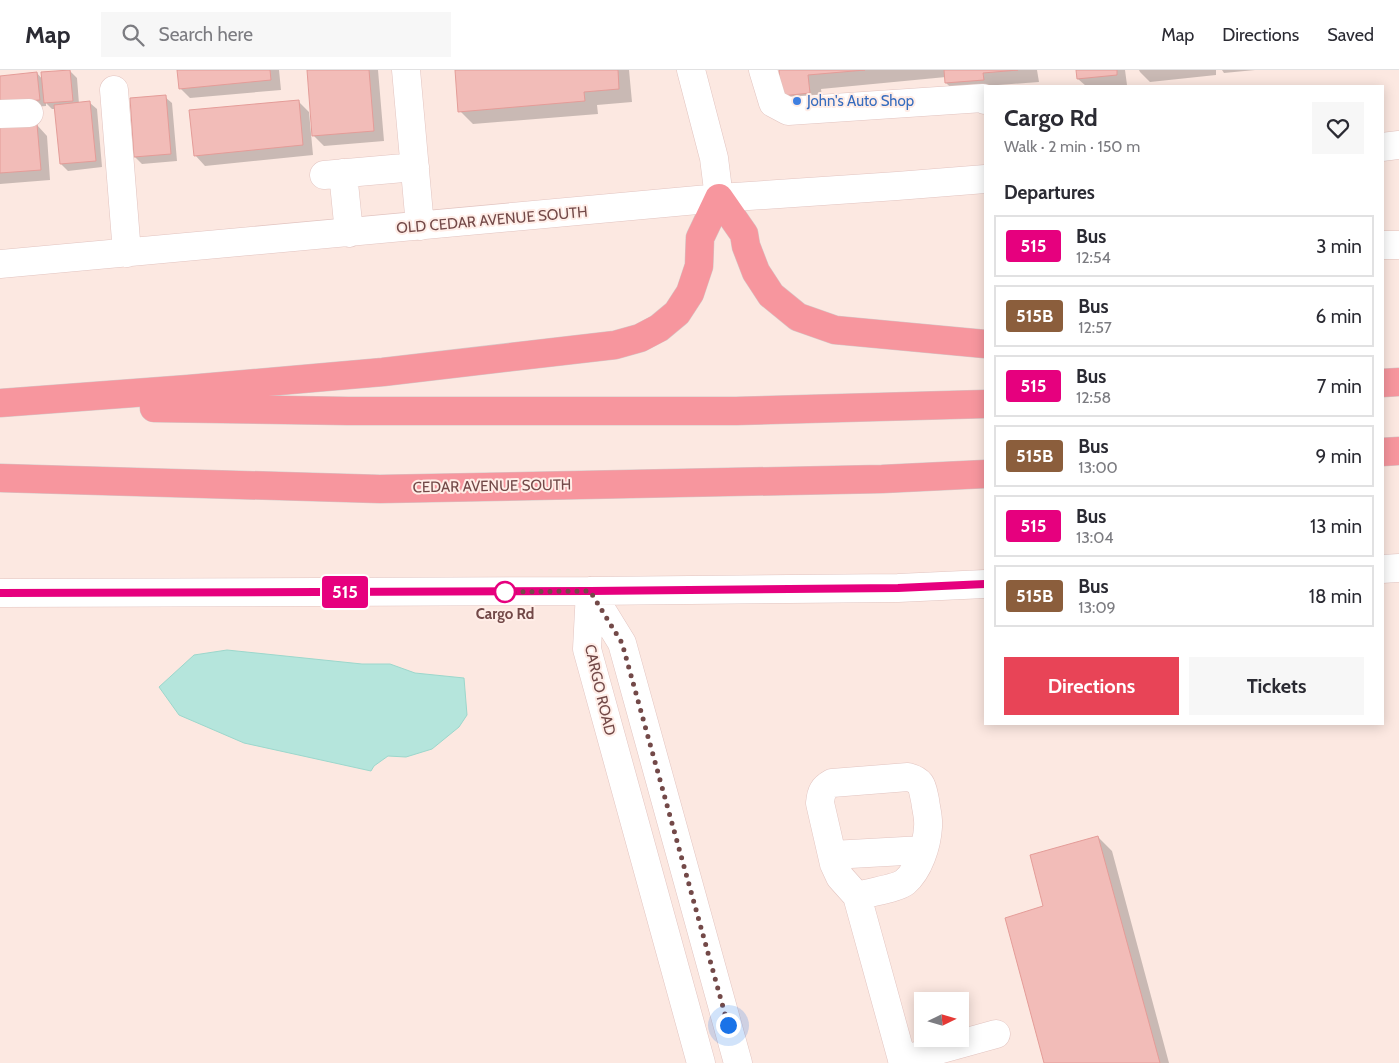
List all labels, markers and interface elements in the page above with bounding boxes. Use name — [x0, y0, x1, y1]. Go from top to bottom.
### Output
search box — [101, 12, 451, 57]
text: Map — [25, 20, 71, 49]
icon: search — [119, 21, 147, 49]
text: Search here — [159, 23, 253, 46]
text: Map — [1161, 24, 1194, 46]
text: Directions — [1222, 24, 1299, 46]
text: Saved — [1327, 24, 1374, 46]
place label: John's Auto Shop — [806, 92, 914, 110]
marker: John's Auto Shop — [791, 95, 803, 107]
button: heart — [1312, 102, 1364, 154]
text: Cargo Rd — [1004, 103, 1098, 132]
text: Walk · 2 min · 150 m — [1004, 137, 1140, 156]
text: Departures — [1004, 181, 1095, 204]
street label: OLD CEDAR AVENUE SOUTH — [396, 203, 588, 237]
text: Bus — [1076, 225, 1106, 248]
text: 515 — [1021, 235, 1046, 257]
text: 3 min — [1316, 235, 1362, 258]
text: 12:54 — [1076, 248, 1111, 267]
text: Bus — [1078, 295, 1109, 318]
text: 515B — [1016, 305, 1053, 327]
text: 6 min — [1316, 305, 1362, 328]
text: 12:57 — [1078, 318, 1112, 337]
text: Bus — [1076, 365, 1106, 388]
text: 515 — [1021, 375, 1046, 397]
text: 7 min — [1317, 375, 1362, 398]
text: 12:58 — [1076, 388, 1111, 407]
text: Bus — [1078, 435, 1109, 458]
text: 515B — [1016, 445, 1053, 467]
text: 9 min — [1316, 445, 1362, 468]
text: 13:00 — [1078, 458, 1118, 477]
street label: CEDAR AVENUE SOUTH — [412, 476, 572, 496]
text: Bus — [1076, 505, 1106, 528]
text: 515 — [1021, 515, 1046, 537]
text: 13 min — [1310, 515, 1362, 538]
text: 13:04 — [1076, 528, 1114, 547]
text: Bus — [1078, 575, 1109, 598]
line badge: 515 — [316, 576, 374, 608]
text: 515 — [332, 581, 358, 603]
marker: Cargo Rd — [494, 581, 516, 603]
text: 515B — [1016, 585, 1053, 607]
text: 18 min — [1309, 585, 1362, 608]
text: 13:09 — [1078, 598, 1116, 617]
place label: Cargo Rd — [476, 605, 534, 623]
street label: CARGO ROAD — [581, 643, 619, 737]
button: Directions — [1004, 657, 1179, 715]
button: Tickets — [1189, 657, 1364, 715]
north arrow — [914, 992, 969, 1048]
map controls — [914, 992, 969, 1047]
your location — [716, 1013, 741, 1038]

